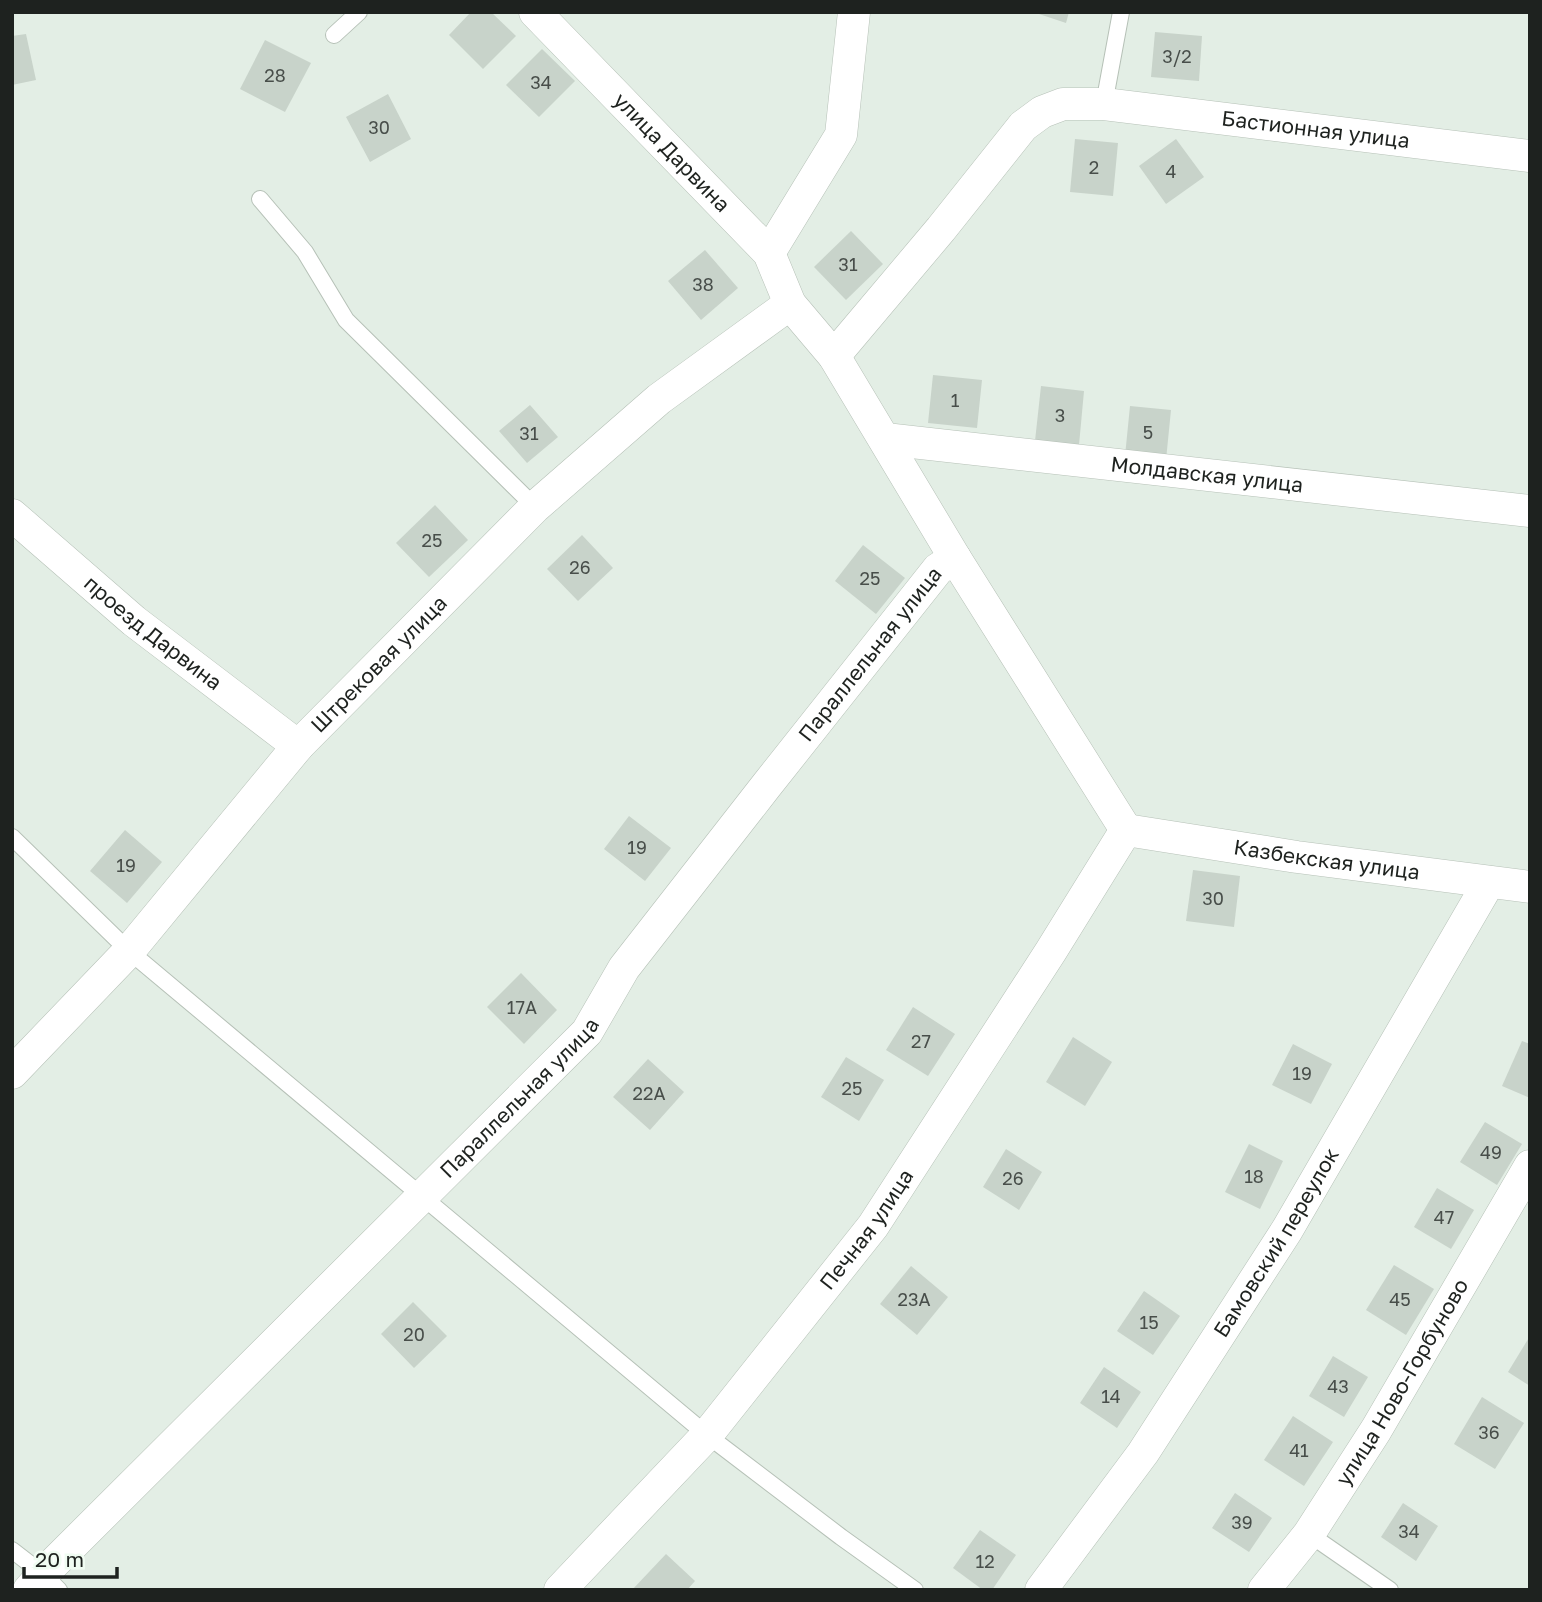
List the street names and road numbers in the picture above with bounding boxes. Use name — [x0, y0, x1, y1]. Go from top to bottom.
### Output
street label: улица Дарвина — [608, 87, 736, 217]
street label: Бастионная улица — [1220, 104, 1411, 153]
street label: Молдавская улица — [1110, 450, 1305, 498]
street label: Параллельная улица — [792, 561, 947, 746]
street label: проезд Дарвина — [79, 570, 227, 695]
street label: Штрековая улица — [305, 589, 452, 737]
street label: Казбекская улица — [1232, 833, 1422, 885]
street label: Параллельная улица — [434, 1013, 604, 1183]
street label: Бамовский переулок — [1207, 1143, 1344, 1342]
street label: Печная улица — [813, 1164, 918, 1295]
street label: улица Ново-Горбуново — [1330, 1274, 1473, 1490]

